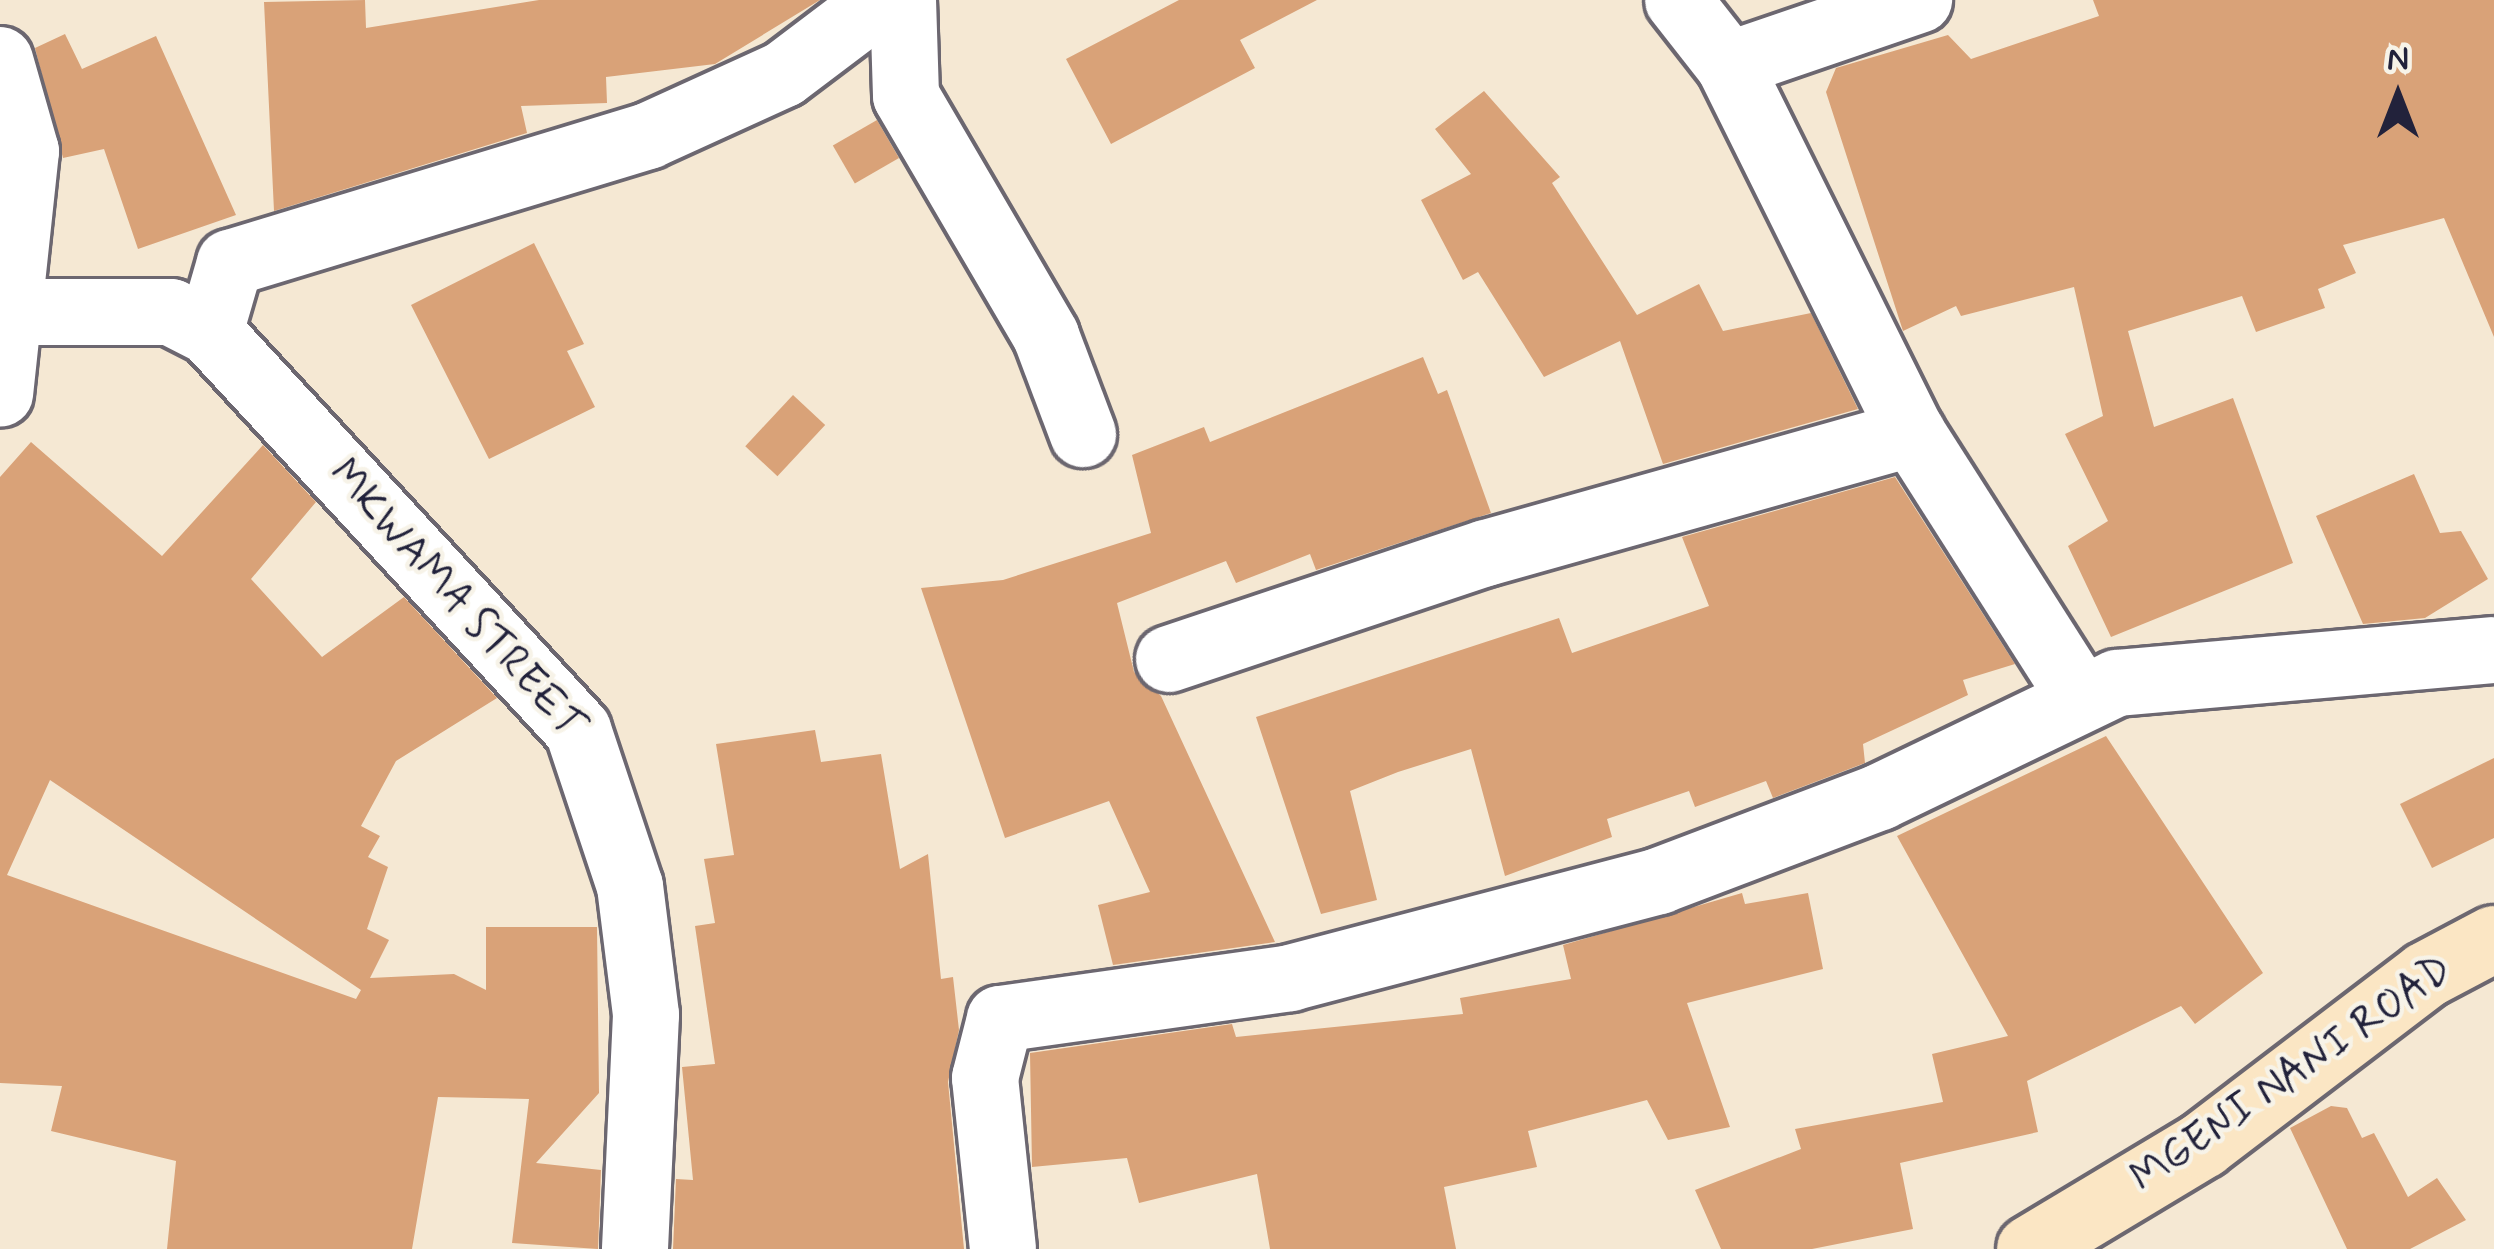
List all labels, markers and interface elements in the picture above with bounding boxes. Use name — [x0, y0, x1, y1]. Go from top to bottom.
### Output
north arrow — [2338, 36, 2458, 156]
text: N — [2387, 38, 2409, 82]
street label: MKWAMA STREET — [317, 449, 595, 751]
street label: MGENI NANI ROAD — [2123, 946, 2461, 1204]

